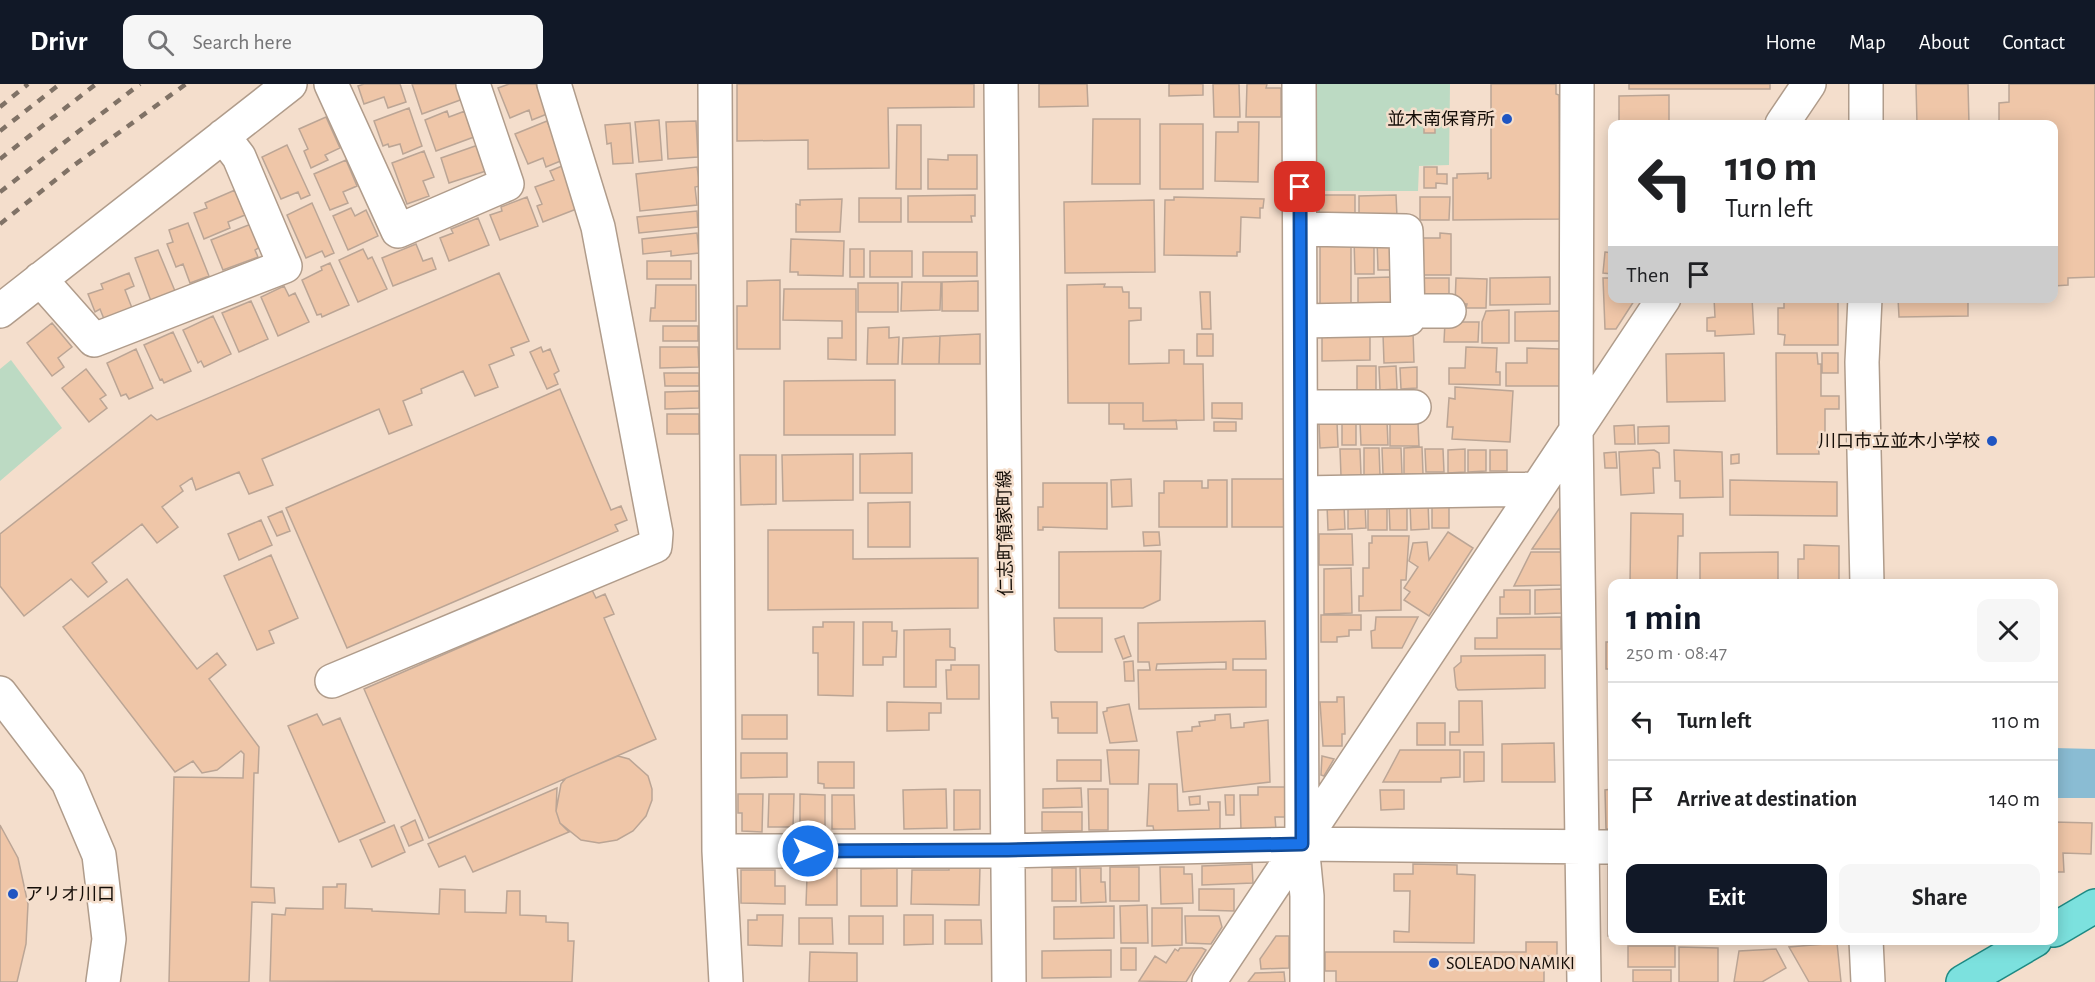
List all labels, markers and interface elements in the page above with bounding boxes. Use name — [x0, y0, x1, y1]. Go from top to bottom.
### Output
search box — [123, 15, 543, 69]
icon: search — [144, 26, 177, 59]
text: Drivr — [30, 28, 87, 56]
text: Search here — [192, 31, 292, 53]
text: Home — [1765, 32, 1816, 53]
text: Map — [1849, 32, 1886, 53]
text: About — [1919, 32, 1969, 53]
text: Contact — [2002, 32, 2065, 53]
place label: 並木南保育所 — [1387, 109, 1495, 129]
marker: 並木南保育所 — [1500, 112, 1514, 126]
icon: left — [1626, 144, 1704, 222]
text: 110 m — [1725, 146, 1817, 188]
pin — [1274, 161, 1325, 212]
icon: arrive — [1283, 170, 1316, 203]
text: Turn left — [1725, 195, 1813, 222]
icon: arrive — [1682, 258, 1715, 291]
text: Then — [1626, 264, 1670, 286]
place label: 川口市立並木小学校 — [1818, 431, 1980, 451]
marker: 川口市立並木小学校 — [1985, 434, 1999, 448]
street label: 仁志町領家町線 — [994, 470, 1016, 596]
button: close — [1977, 599, 2040, 662]
text: 1 min — [1626, 600, 1702, 636]
text: 250 m · 08:47 — [1626, 643, 1727, 663]
icon: left — [1626, 705, 1659, 738]
text: Turn left — [1677, 710, 1751, 732]
text: 110 m — [1992, 710, 2040, 732]
icon: arrive — [1626, 783, 1659, 816]
text: Arrive at destination — [1677, 788, 1857, 810]
text: 140 m — [1989, 788, 2040, 810]
position arrow — [776, 819, 840, 883]
button: Exit — [1626, 864, 1827, 933]
button: Share — [1839, 864, 2040, 933]
place label: アリオ川口 — [25, 885, 115, 904]
marker: アリオ川口 — [6, 887, 20, 901]
place label: SOLEADO NAMIKI — [1446, 955, 1575, 973]
marker: SOLEADO NAMIKI — [1427, 956, 1441, 970]

